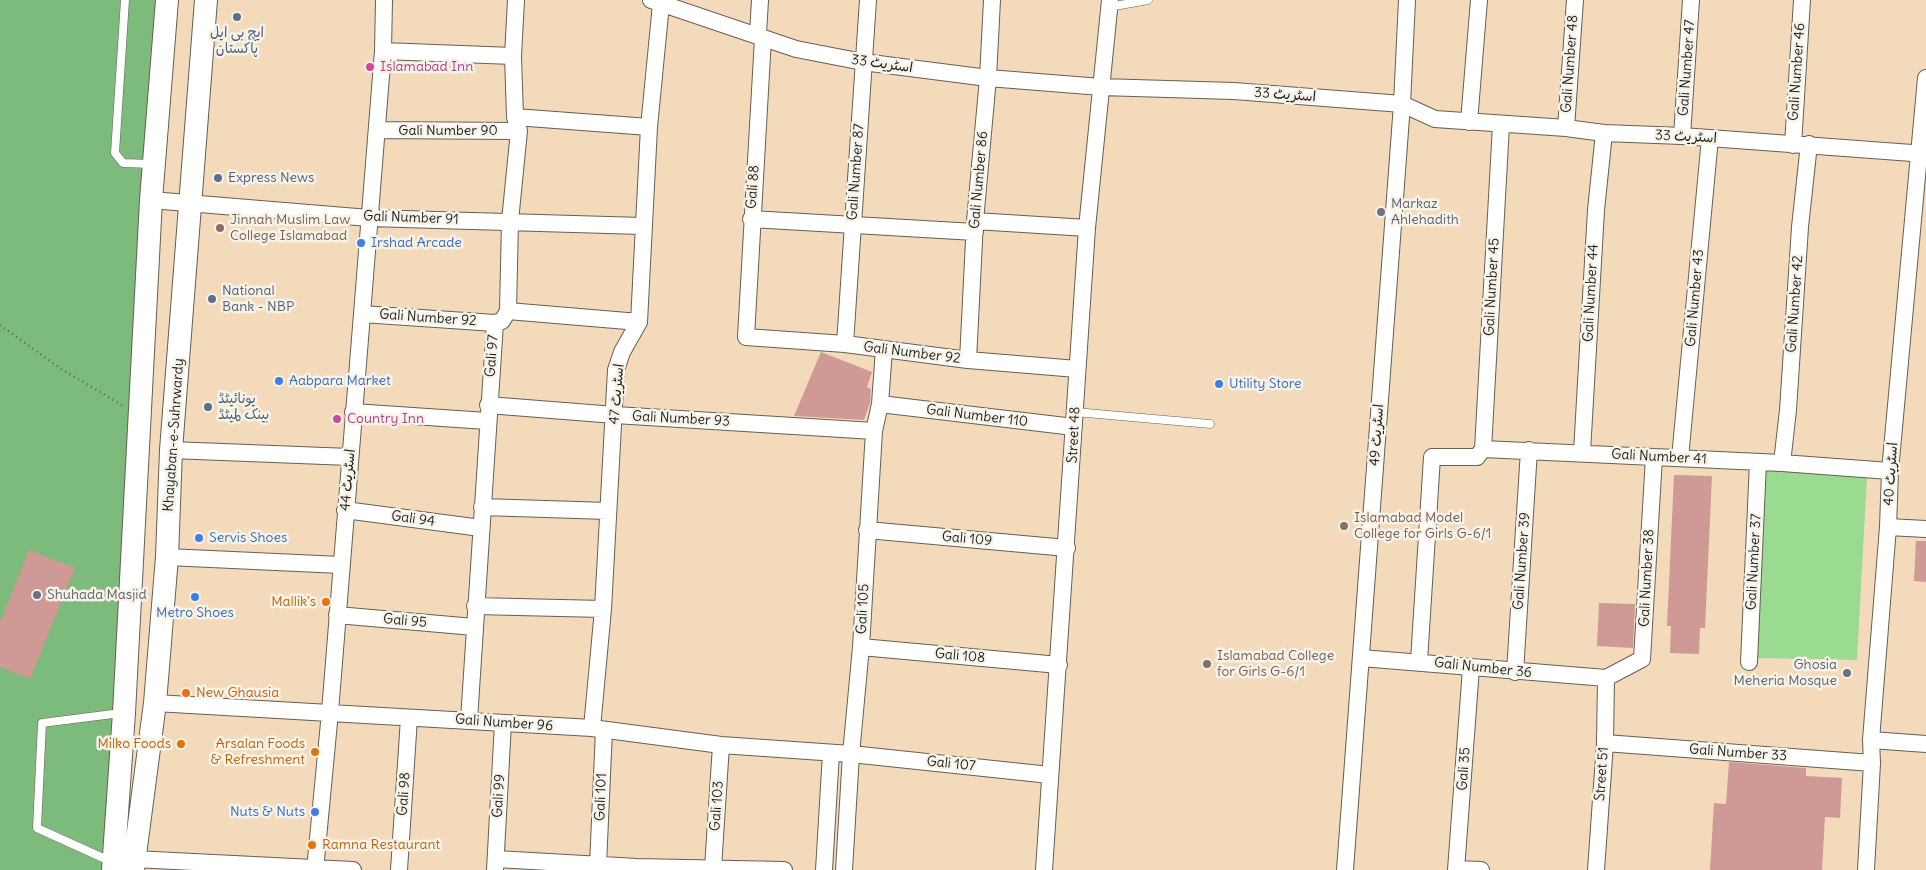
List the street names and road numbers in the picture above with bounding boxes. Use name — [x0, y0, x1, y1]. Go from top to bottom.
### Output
street label: Gali Number 48 — [1558, 14, 1582, 114]
street label: Gali Number 47 — [1675, 19, 1699, 117]
street label: Gali Number 46 — [1785, 22, 1809, 122]
street label: اسٹریٹ 33 — [850, 51, 914, 77]
street label: اسٹریٹ 33 — [1254, 84, 1316, 106]
street label: Gali Number 90 — [398, 123, 498, 139]
street label: Gali Number 87 — [844, 123, 868, 221]
street label: اسٹریٹ 33 — [1655, 127, 1717, 147]
street label: Gali Number 86 — [966, 130, 992, 230]
street label: Gali 88 — [743, 165, 763, 209]
street label: Gali Number 91 — [363, 208, 459, 228]
street label: Gali Number 45 — [1481, 238, 1503, 336]
street label: Gali Number 44 — [1580, 244, 1602, 342]
street label: Gali Number 43 — [1682, 248, 1708, 348]
street label: Gali Number 42 — [1783, 255, 1807, 353]
street label: Gali Number 92 — [379, 306, 477, 330]
street label: Gali 97 — [482, 334, 502, 378]
street label: Gali Number 92 — [862, 339, 962, 367]
street label: Khayaban-e-Suhrwardy — [160, 358, 188, 512]
street label: اسٹریٹ 47 — [606, 363, 628, 425]
street label: Gali Number 110 — [925, 401, 1029, 431]
street label: اسٹریٹ 49 — [1366, 403, 1388, 467]
street label: Street 48 — [1064, 406, 1084, 464]
street label: Gali Number 93 — [632, 408, 730, 430]
street label: اسٹریٹ 40 — [1880, 442, 1902, 506]
street label: Gali Number 41 — [1611, 446, 1707, 468]
street label: اسٹریٹ 44 — [337, 448, 359, 512]
street label: Gali 94 — [390, 508, 436, 530]
street label: Gali Number 39 — [1510, 512, 1534, 610]
street label: Gali Number 37 — [1743, 513, 1765, 611]
street label: Gali 109 — [941, 528, 993, 550]
street label: Gali Number 38 — [1636, 529, 1658, 627]
street label: Gali 105 — [853, 583, 873, 635]
street label: Gali 95 — [382, 611, 428, 631]
street label: Gali 108 — [934, 645, 986, 667]
street label: Gali Number 36 — [1433, 655, 1533, 681]
street label: Gali Number 96 — [454, 711, 554, 735]
street label: Gali Number 33 — [1689, 741, 1787, 765]
street label: Street 51 — [1592, 746, 1612, 802]
street label: Gali 35 — [1454, 747, 1474, 791]
street label: Gali 107 — [926, 753, 976, 775]
street label: Gali 98 — [394, 772, 414, 816]
street label: Gali 101 — [592, 773, 610, 821]
street label: Gali 99 — [489, 774, 509, 818]
street label: Gali 103 — [707, 780, 727, 832]

